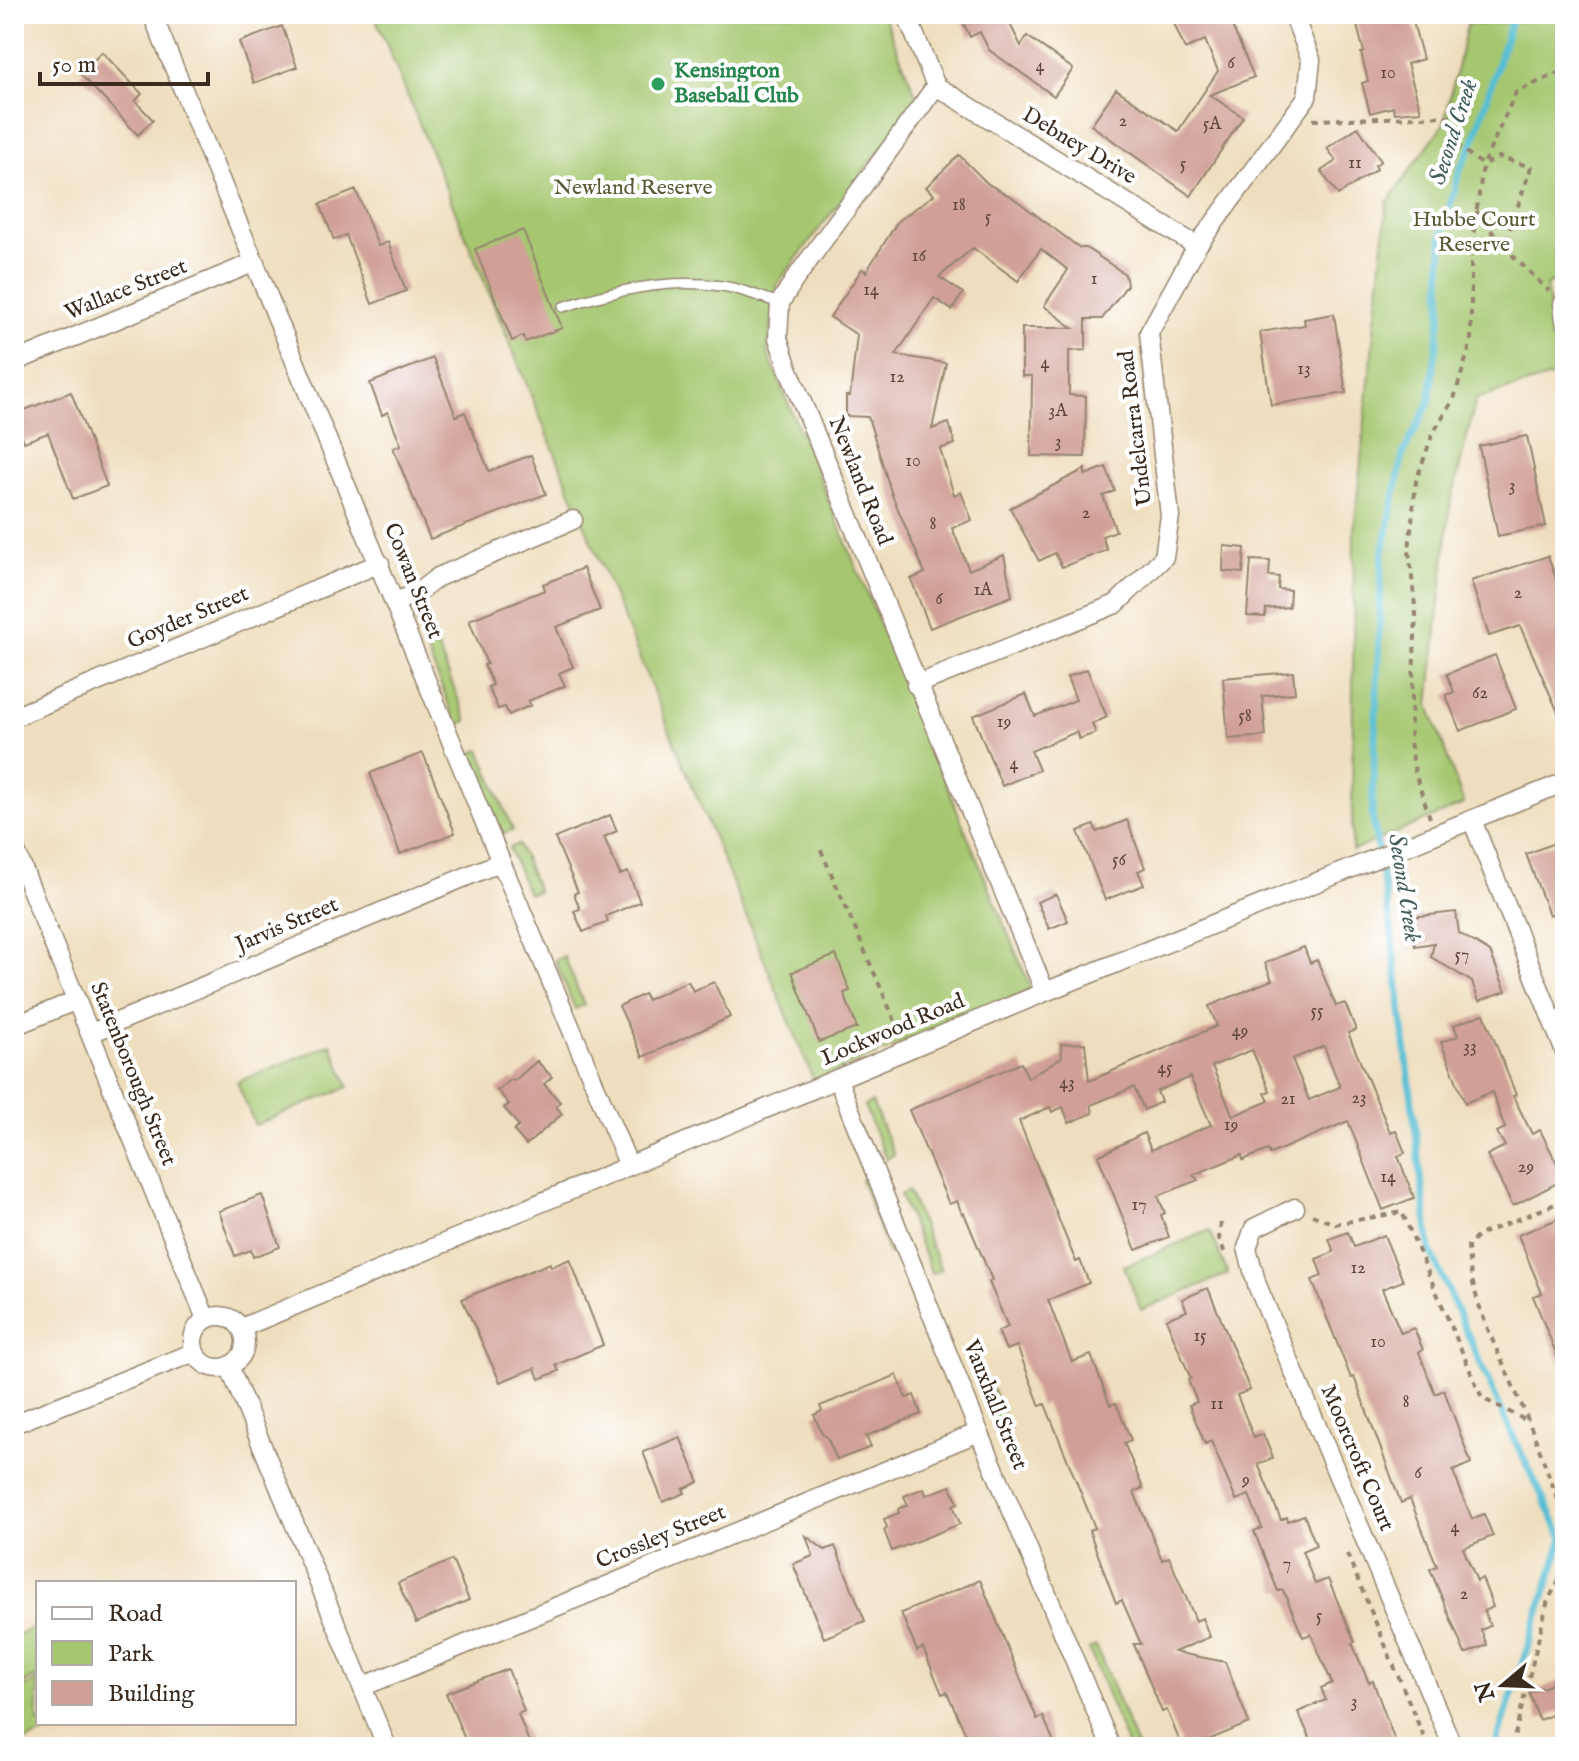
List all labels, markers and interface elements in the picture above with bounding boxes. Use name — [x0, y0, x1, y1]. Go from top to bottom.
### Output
scale bar — [40, 36, 208, 86]
text: 50 m — [52, 50, 96, 81]
house number: 6 — [1227, 52, 1235, 75]
house number: 4 — [1036, 55, 1045, 78]
place label: Kensington Baseball Club — [674, 57, 799, 110]
house number: 10 — [1380, 62, 1396, 85]
marker: Kensington Baseball Club — [649, 75, 667, 93]
water label: Second Creek — [1422, 75, 1486, 189]
street label: Debney Drive — [1017, 101, 1141, 191]
house number: 2 — [1119, 110, 1127, 133]
house number: 5A — [1203, 113, 1222, 136]
house number: 11 — [1348, 152, 1362, 175]
house number: 5 — [1180, 153, 1187, 176]
park label: Newland Reserve — [553, 174, 713, 202]
house number: 18 — [952, 194, 966, 217]
house number: 5 — [985, 206, 992, 229]
park label: Hubbe Court Reserve — [1413, 206, 1536, 259]
house number: 16 — [912, 245, 927, 268]
street label: Wallace Street — [61, 253, 192, 327]
house number: 1 — [1091, 268, 1097, 291]
house number: 14 — [863, 279, 879, 302]
street label: Undelcarra Road — [1113, 348, 1159, 507]
house number: 4 — [1041, 352, 1050, 375]
house number: 13 — [1297, 358, 1311, 381]
house number: 12 — [889, 366, 905, 389]
house number: 3A — [1049, 400, 1068, 423]
street label: Newland Road — [821, 413, 899, 550]
house number: 3 — [1055, 431, 1061, 454]
house number: 10 — [905, 450, 921, 473]
house number: 3 — [1509, 475, 1515, 498]
house number: 2 — [1082, 502, 1090, 525]
house number: 8 — [929, 513, 937, 536]
street label: Cowan Street — [377, 519, 449, 643]
house number: 1A — [974, 579, 993, 602]
street label: Goyder Street — [123, 580, 253, 656]
house number: 2 — [1514, 582, 1522, 605]
house number: 6 — [935, 588, 943, 611]
house number: 62 — [1472, 682, 1488, 705]
house number: 58 — [1238, 705, 1252, 728]
house number: 19 — [997, 711, 1011, 734]
house number: 4 — [1010, 753, 1019, 776]
water label: Second Creek — [1380, 832, 1428, 945]
house number: 56 — [1112, 849, 1126, 872]
street label: Jarvis Street — [229, 891, 343, 960]
house number: 57 — [1455, 944, 1469, 967]
street label: Statenborough Street — [83, 978, 183, 1170]
street label: Lockwood Road — [817, 987, 969, 1073]
house number: 55 — [1310, 1000, 1324, 1023]
house number: 49 — [1232, 1020, 1248, 1043]
house number: 33 — [1463, 1036, 1477, 1059]
house number: 45 — [1157, 1057, 1173, 1080]
house number: 43 — [1059, 1072, 1075, 1095]
house number: 23 — [1351, 1087, 1367, 1110]
house number: 21 — [1280, 1088, 1296, 1111]
house number: 19 — [1224, 1114, 1238, 1137]
house number: 29 — [1518, 1156, 1534, 1179]
house number: 14 — [1380, 1166, 1396, 1189]
house number: 17 — [1131, 1194, 1147, 1217]
house number: 12 — [1350, 1257, 1366, 1280]
house number: 15 — [1193, 1325, 1207, 1348]
house number: 10 — [1370, 1331, 1386, 1354]
street label: Vauxhall Street — [956, 1335, 1034, 1474]
street label: Moorcroft Court — [1314, 1381, 1401, 1536]
house number: 8 — [1402, 1391, 1410, 1414]
house number: 11 — [1210, 1393, 1224, 1416]
house number: 6 — [1414, 1462, 1422, 1485]
house number: 9 — [1241, 1469, 1250, 1492]
street label: Crossley Street — [592, 1498, 730, 1576]
house number: 4 — [1451, 1516, 1460, 1539]
house number: 7 — [1283, 1553, 1291, 1576]
legend — [36, 1581, 296, 1725]
house number: 2 — [1460, 1583, 1468, 1606]
text: Road — [108, 1599, 162, 1630]
house number: 5 — [1316, 1605, 1323, 1628]
text: Park — [108, 1639, 154, 1670]
north arrow — [1463, 1645, 1543, 1725]
text: N — [1470, 1677, 1503, 1705]
text: Building — [108, 1679, 195, 1710]
house number: 3 — [1351, 1691, 1357, 1714]

